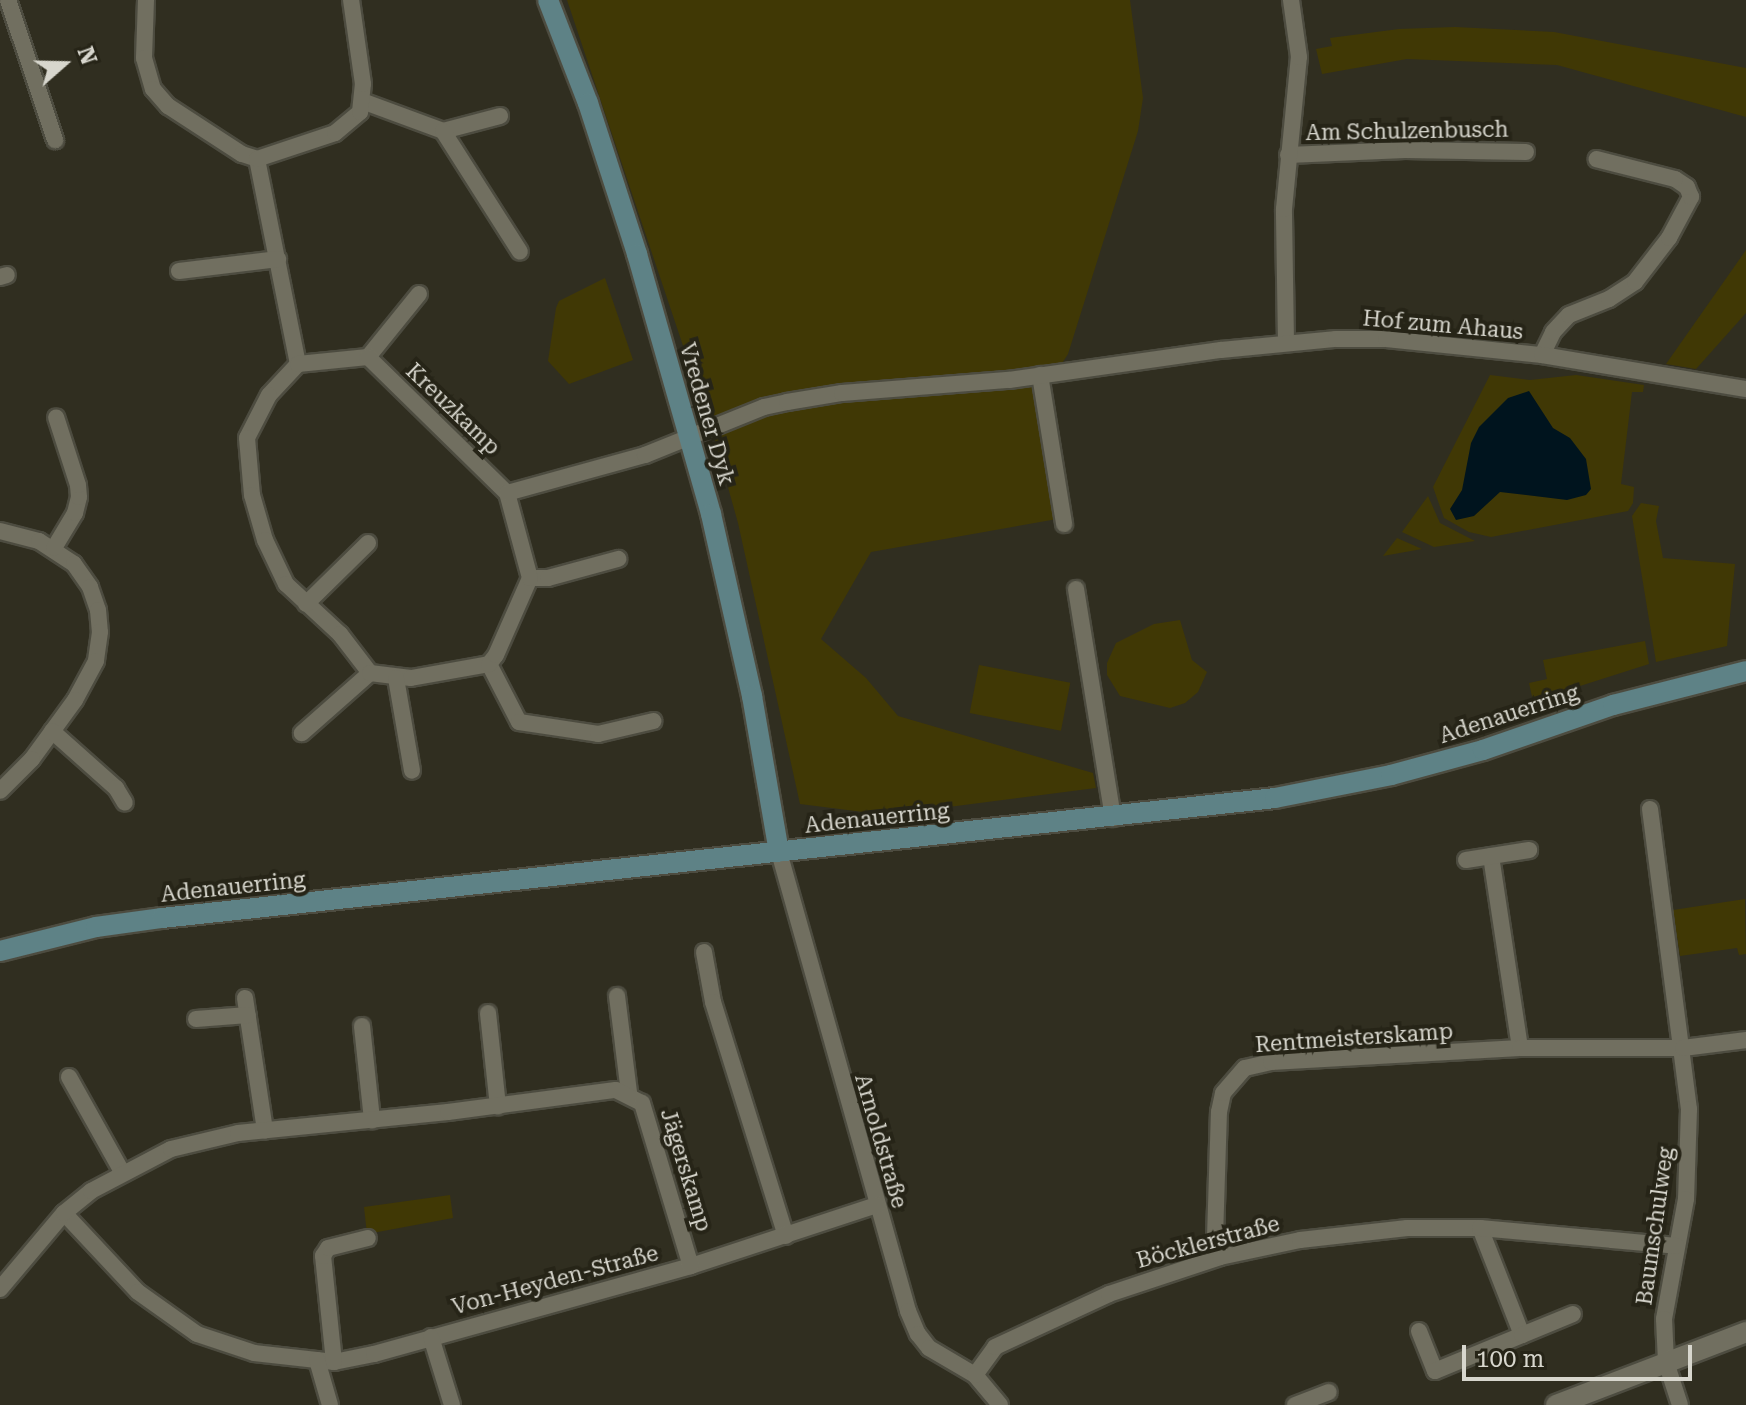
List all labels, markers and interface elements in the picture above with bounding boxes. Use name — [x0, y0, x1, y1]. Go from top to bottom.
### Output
north arrow — [24, 24, 104, 104]
text: N — [72, 43, 102, 68]
street label: Am Schulzenbusch — [1305, 116, 1509, 146]
street label: Hof zum Ahaus — [1362, 305, 1524, 345]
street label: Vredener Dyk — [674, 340, 740, 488]
street label: Kreuzkamp — [400, 358, 506, 460]
street label: Adenauerring — [1436, 679, 1582, 749]
street label: Adenauerring — [803, 797, 951, 839]
street label: Adenauerring — [159, 866, 307, 908]
street label: Rentmeisterskamp — [1254, 1018, 1454, 1058]
street label: Arnoldstraße — [849, 1071, 913, 1211]
street label: Jägerskamp — [655, 1105, 717, 1235]
street label: Baumschulweg — [1631, 1145, 1679, 1307]
street label: Böcklerstraße — [1134, 1210, 1282, 1274]
street label: Von-Heyden-Straße — [449, 1240, 661, 1320]
scale bar — [1466, 1329, 1696, 1379]
text: 100 m — [1476, 1345, 1544, 1373]

